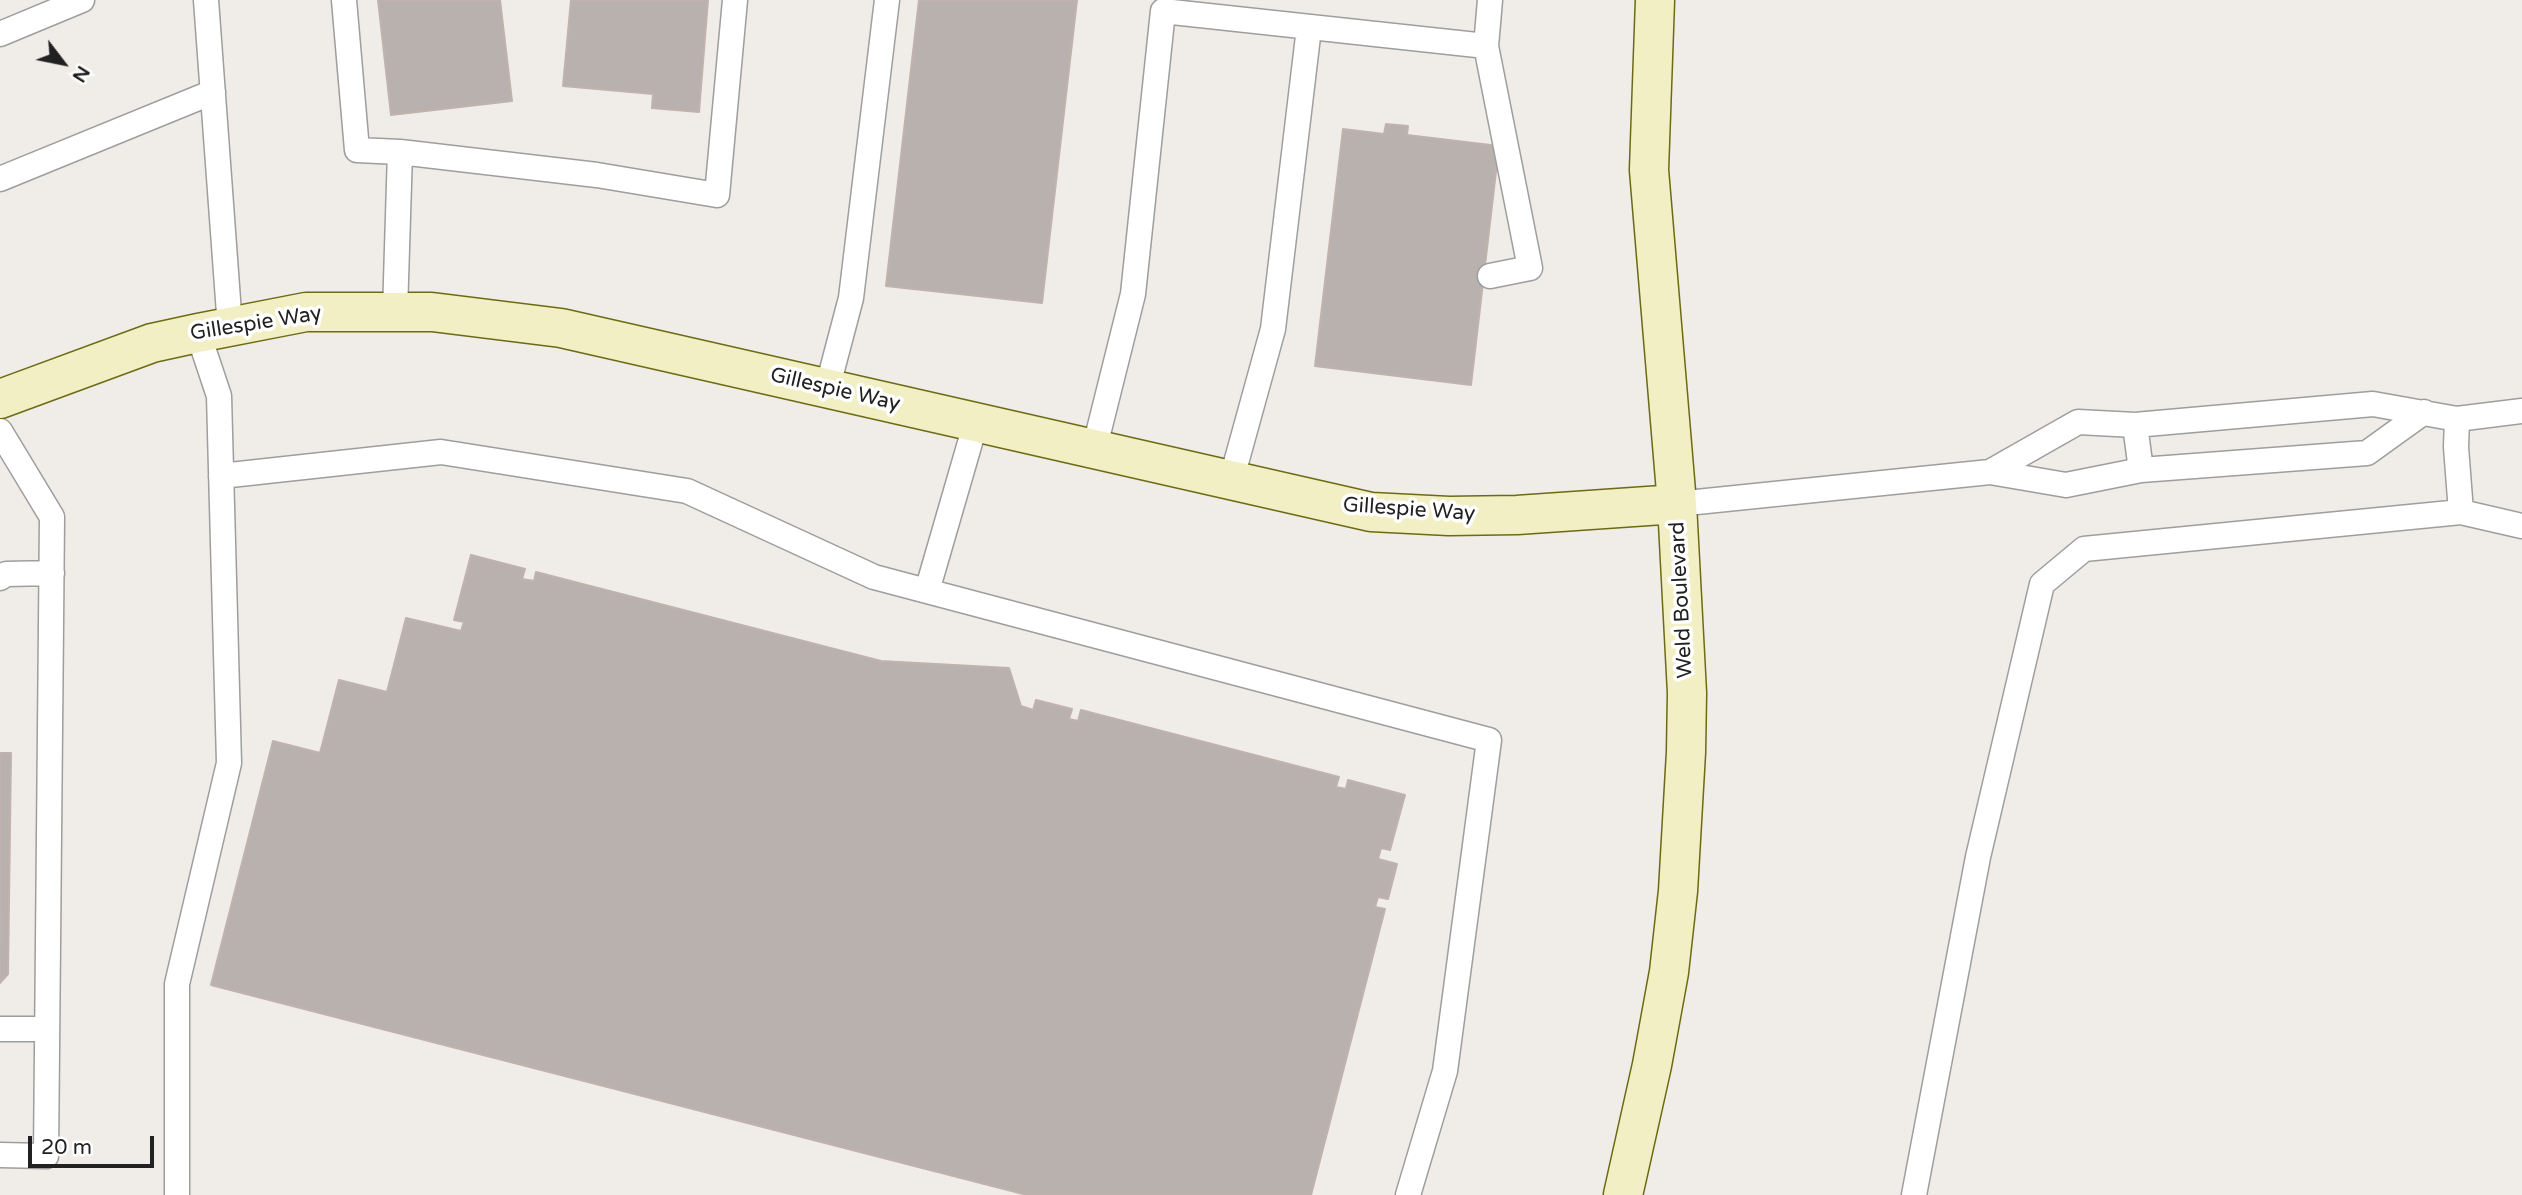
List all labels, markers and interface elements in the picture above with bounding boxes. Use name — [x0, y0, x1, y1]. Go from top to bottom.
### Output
north arrow — [28, 28, 98, 98]
text: N — [67, 62, 94, 86]
street label: Gillespie Way — [189, 301, 323, 347]
street label: Gillespie Way — [768, 363, 902, 417]
street label: Gillespie Way — [1342, 493, 1476, 527]
street label: Weld Boulevard — [1665, 521, 1699, 679]
scale bar — [32, 1122, 158, 1166]
text: 20 m — [41, 1135, 92, 1160]

